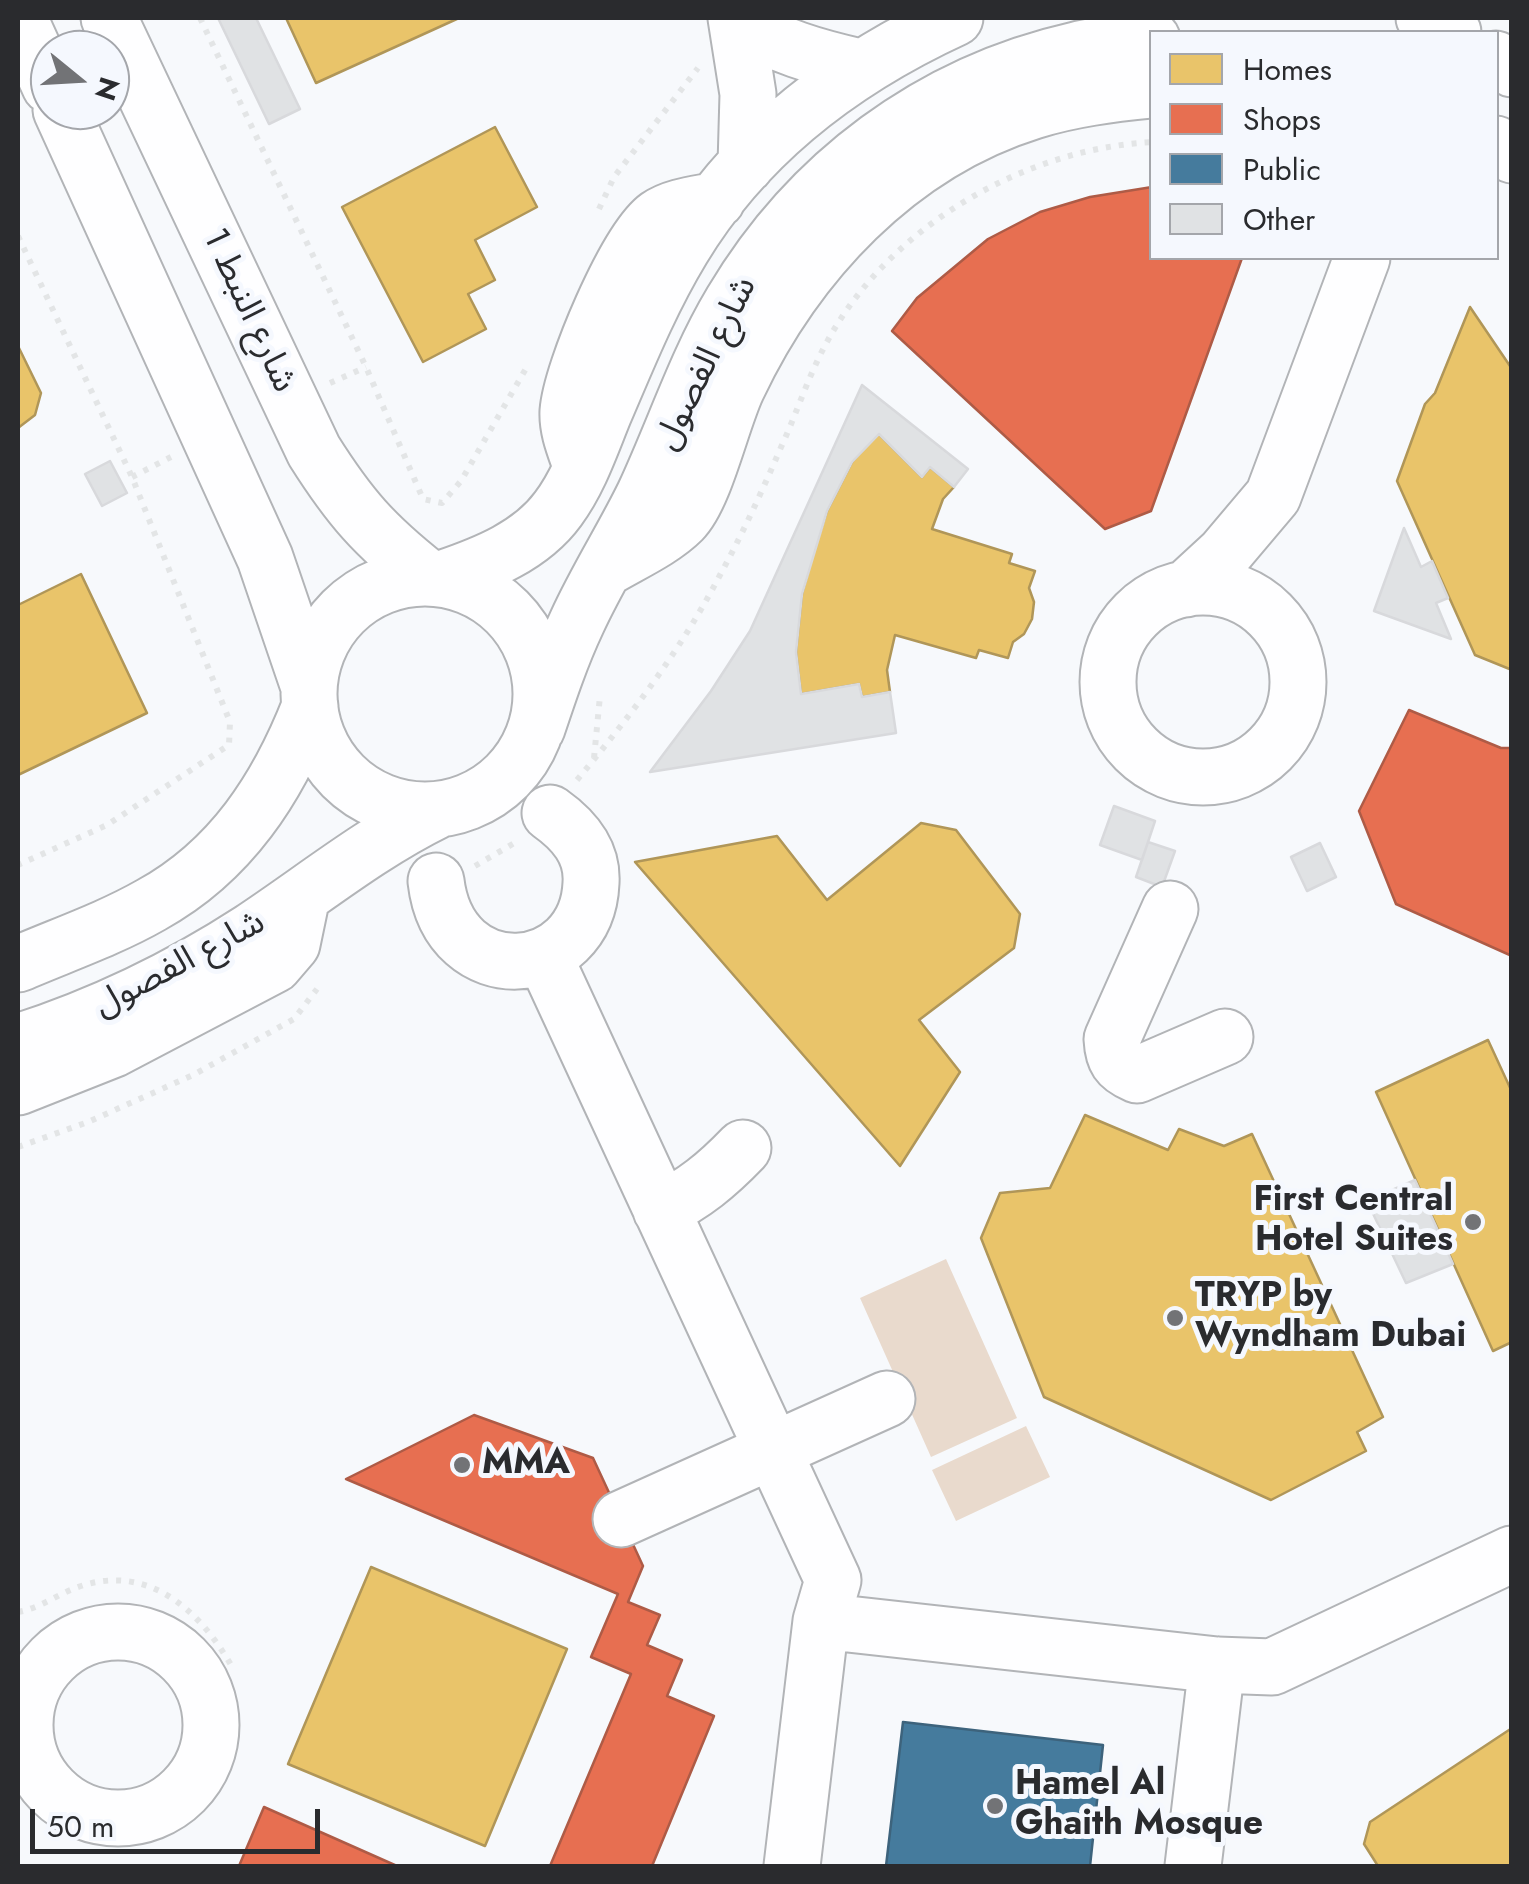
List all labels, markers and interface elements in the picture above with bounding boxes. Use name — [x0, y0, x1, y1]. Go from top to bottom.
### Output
north arrow — [30, 30, 130, 130]
legend — [1149, 30, 1499, 260]
text: Homes — [1243, 48, 1332, 91]
text: N — [84, 72, 130, 106]
text: Shops — [1243, 98, 1321, 141]
text: Public — [1243, 148, 1321, 191]
text: Other — [1243, 198, 1315, 241]
street label: شارع النبط 1 — [192, 223, 304, 399]
street label: شارع الفصول — [647, 271, 767, 457]
street label: شارع الفصول — [87, 902, 273, 1028]
place label: First Central Hotel Suites — [1253, 1181, 1453, 1263]
marker: First Central Hotel Suites — [1462, 1211, 1484, 1233]
place label: TRYP by Wyndham Dubai — [1195, 1277, 1466, 1359]
marker: TRYP by Wyndham Dubai — [1164, 1307, 1186, 1329]
place label: MMA — [482, 1444, 570, 1486]
marker: MMA — [451, 1454, 473, 1476]
place label: Hamel Al Ghaith Mosque — [1015, 1765, 1263, 1847]
scale bar — [35, 1789, 325, 1851]
marker: Hamel Al Ghaith Mosque — [984, 1795, 1006, 1817]
text: 50 m — [47, 1805, 114, 1848]

